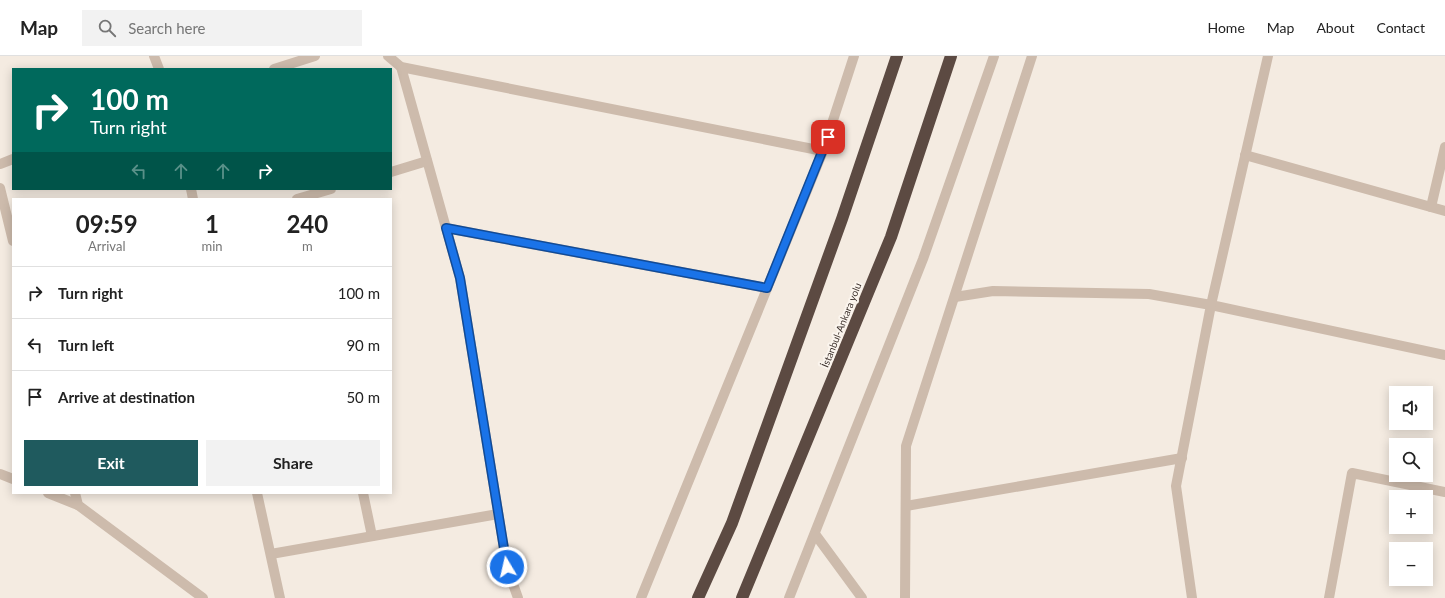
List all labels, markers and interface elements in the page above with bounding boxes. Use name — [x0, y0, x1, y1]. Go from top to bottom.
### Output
search box — [82, 10, 362, 46]
text: Map — [20, 16, 58, 39]
icon: search — [96, 17, 118, 39]
text: Search here — [128, 19, 206, 37]
text: Home — [1207, 19, 1245, 36]
text: Map — [1267, 19, 1294, 36]
text: About — [1316, 19, 1354, 36]
text: Contact — [1376, 19, 1425, 36]
text: 100 m — [90, 82, 169, 116]
icon: right — [24, 84, 76, 136]
text: Turn right — [90, 116, 167, 138]
pin — [811, 120, 845, 154]
icon: arrive — [817, 126, 839, 148]
icon: left — [128, 160, 150, 182]
icon: ahead — [170, 160, 192, 182]
icon: ahead — [212, 160, 234, 182]
icon: right — [254, 160, 276, 182]
text: 09:59 — [76, 209, 138, 238]
text: 1 — [205, 209, 219, 238]
text: 240 — [286, 209, 328, 238]
text: Arrival — [88, 238, 125, 254]
text: min — [202, 238, 223, 254]
text: m — [302, 238, 313, 254]
street label: İstanbul-Ankara yolu — [819, 281, 863, 369]
icon: right — [24, 282, 46, 304]
text: Turn right — [58, 284, 123, 302]
text: 100 m — [338, 284, 380, 302]
icon: left — [24, 334, 46, 356]
text: Turn left — [58, 336, 114, 354]
text: 90 m — [346, 336, 380, 354]
icon: arrive — [24, 386, 46, 408]
map controls — [1389, 386, 1433, 586]
button: sound — [1389, 386, 1433, 430]
text: Arrive at destination — [58, 388, 195, 406]
text: 50 m — [346, 388, 380, 406]
button: search — [1389, 438, 1433, 482]
button: Exit — [24, 440, 198, 486]
button: Share — [206, 440, 380, 486]
button: + — [1389, 490, 1433, 534]
button: − — [1389, 542, 1433, 586]
position arrow — [486, 546, 528, 588]

